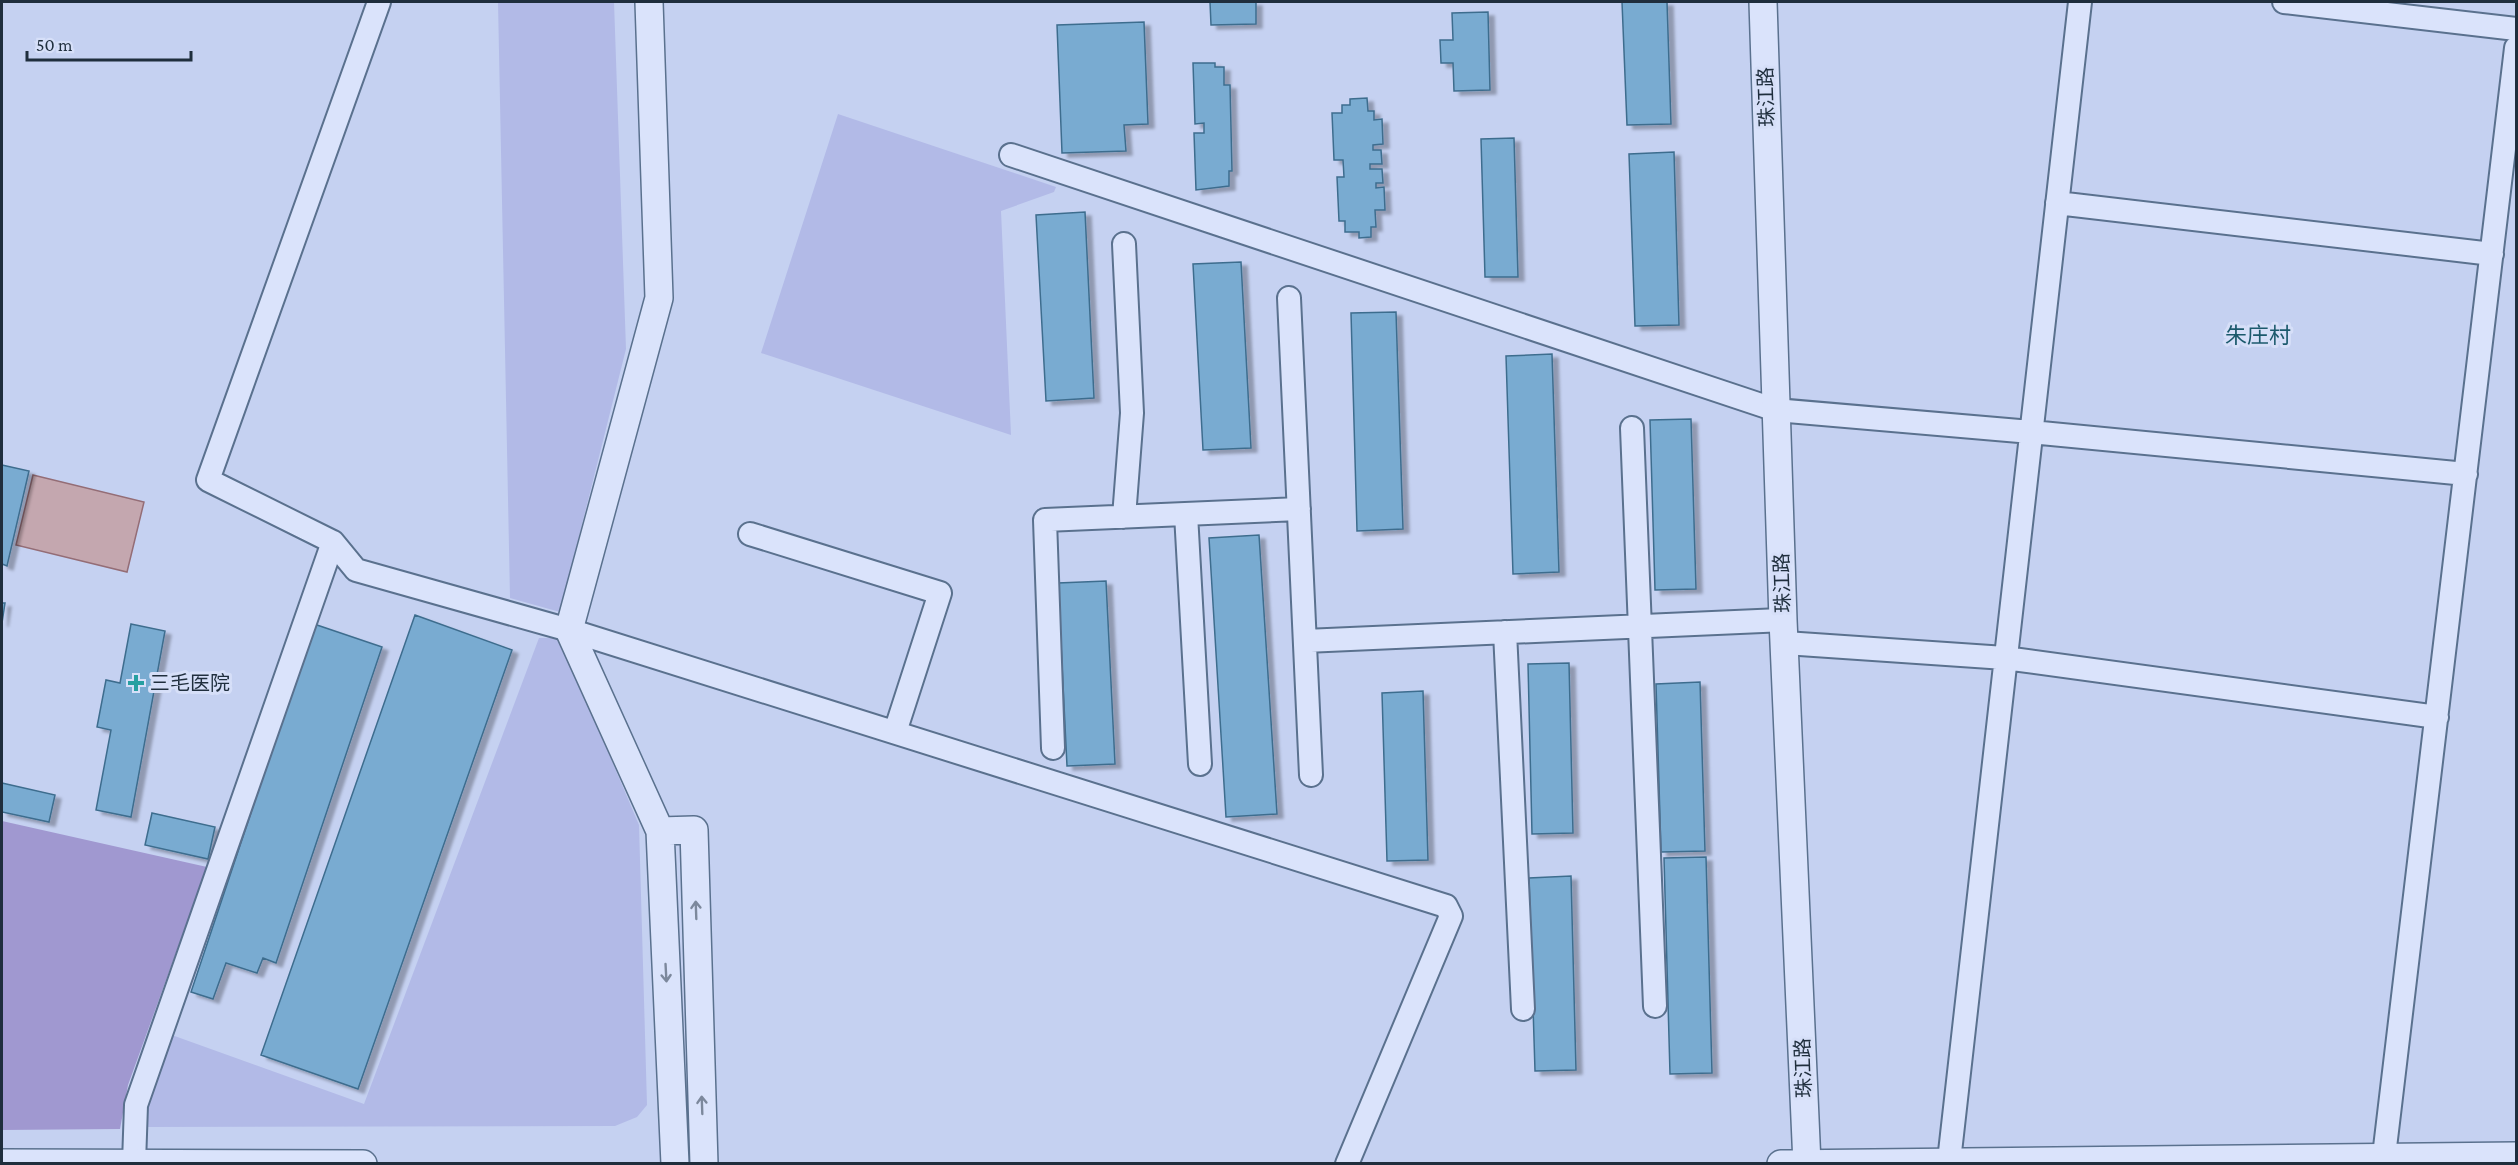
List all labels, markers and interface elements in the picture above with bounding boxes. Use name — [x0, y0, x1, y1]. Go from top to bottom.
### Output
scale bar — [27, 24, 190, 62]
text: 50 m — [36, 35, 73, 55]
street label: 珠江路 — [1754, 67, 1778, 127]
district label: 朱庄村 — [2225, 323, 2291, 348]
street label: 珠江路 — [1770, 553, 1794, 613]
place label: 三毛医院 — [150, 672, 230, 694]
marker: 三毛医院 — [127, 674, 145, 692]
one-way arrow — [691, 901, 702, 921]
one-way arrow — [661, 963, 672, 983]
street label: 珠江路 — [1791, 1038, 1815, 1098]
one-way arrow — [697, 1096, 708, 1116]

